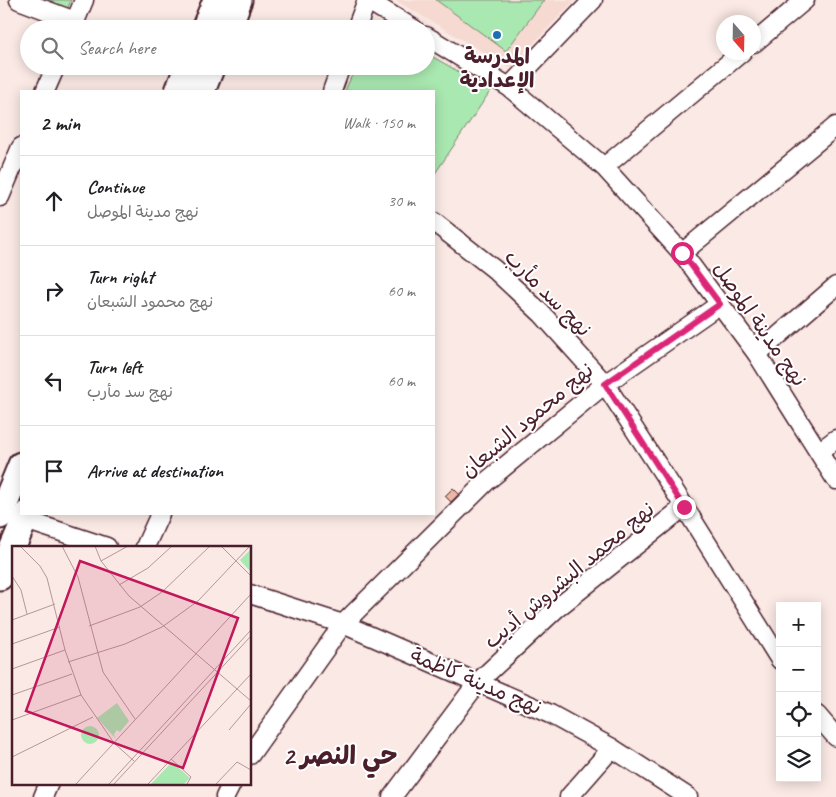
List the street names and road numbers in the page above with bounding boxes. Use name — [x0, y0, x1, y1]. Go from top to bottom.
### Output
street label: نهج سد مأرب — [498, 244, 597, 343]
street label: نهج مدينة الموصل — [706, 257, 813, 392]
street label: نهج محمود الشبعان — [455, 357, 599, 484]
street label: نهج محمد البشروش أديب — [478, 496, 660, 655]
street label: نهج مدينة كاظمة — [406, 642, 546, 721]

